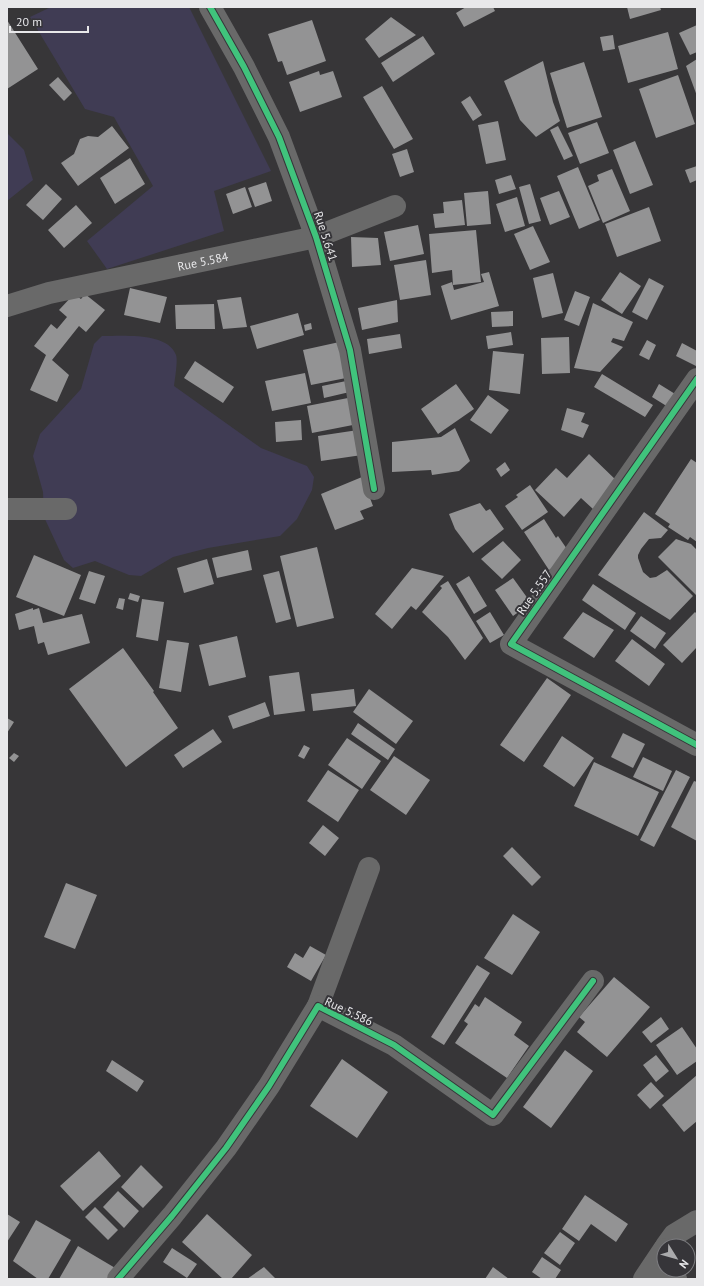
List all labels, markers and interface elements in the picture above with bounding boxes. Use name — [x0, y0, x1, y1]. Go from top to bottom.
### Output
scale bar — [10, 8, 88, 34]
text: 20 m — [16, 14, 42, 29]
street label: Rue 5.641 — [311, 209, 341, 263]
street label: Rue 5.584 — [176, 248, 230, 273]
street label: Rue 5.557 — [513, 567, 555, 617]
street label: Rue 5.586 — [322, 993, 376, 1029]
north arrow — [656, 1238, 696, 1278]
text: N — [676, 1257, 692, 1271]

